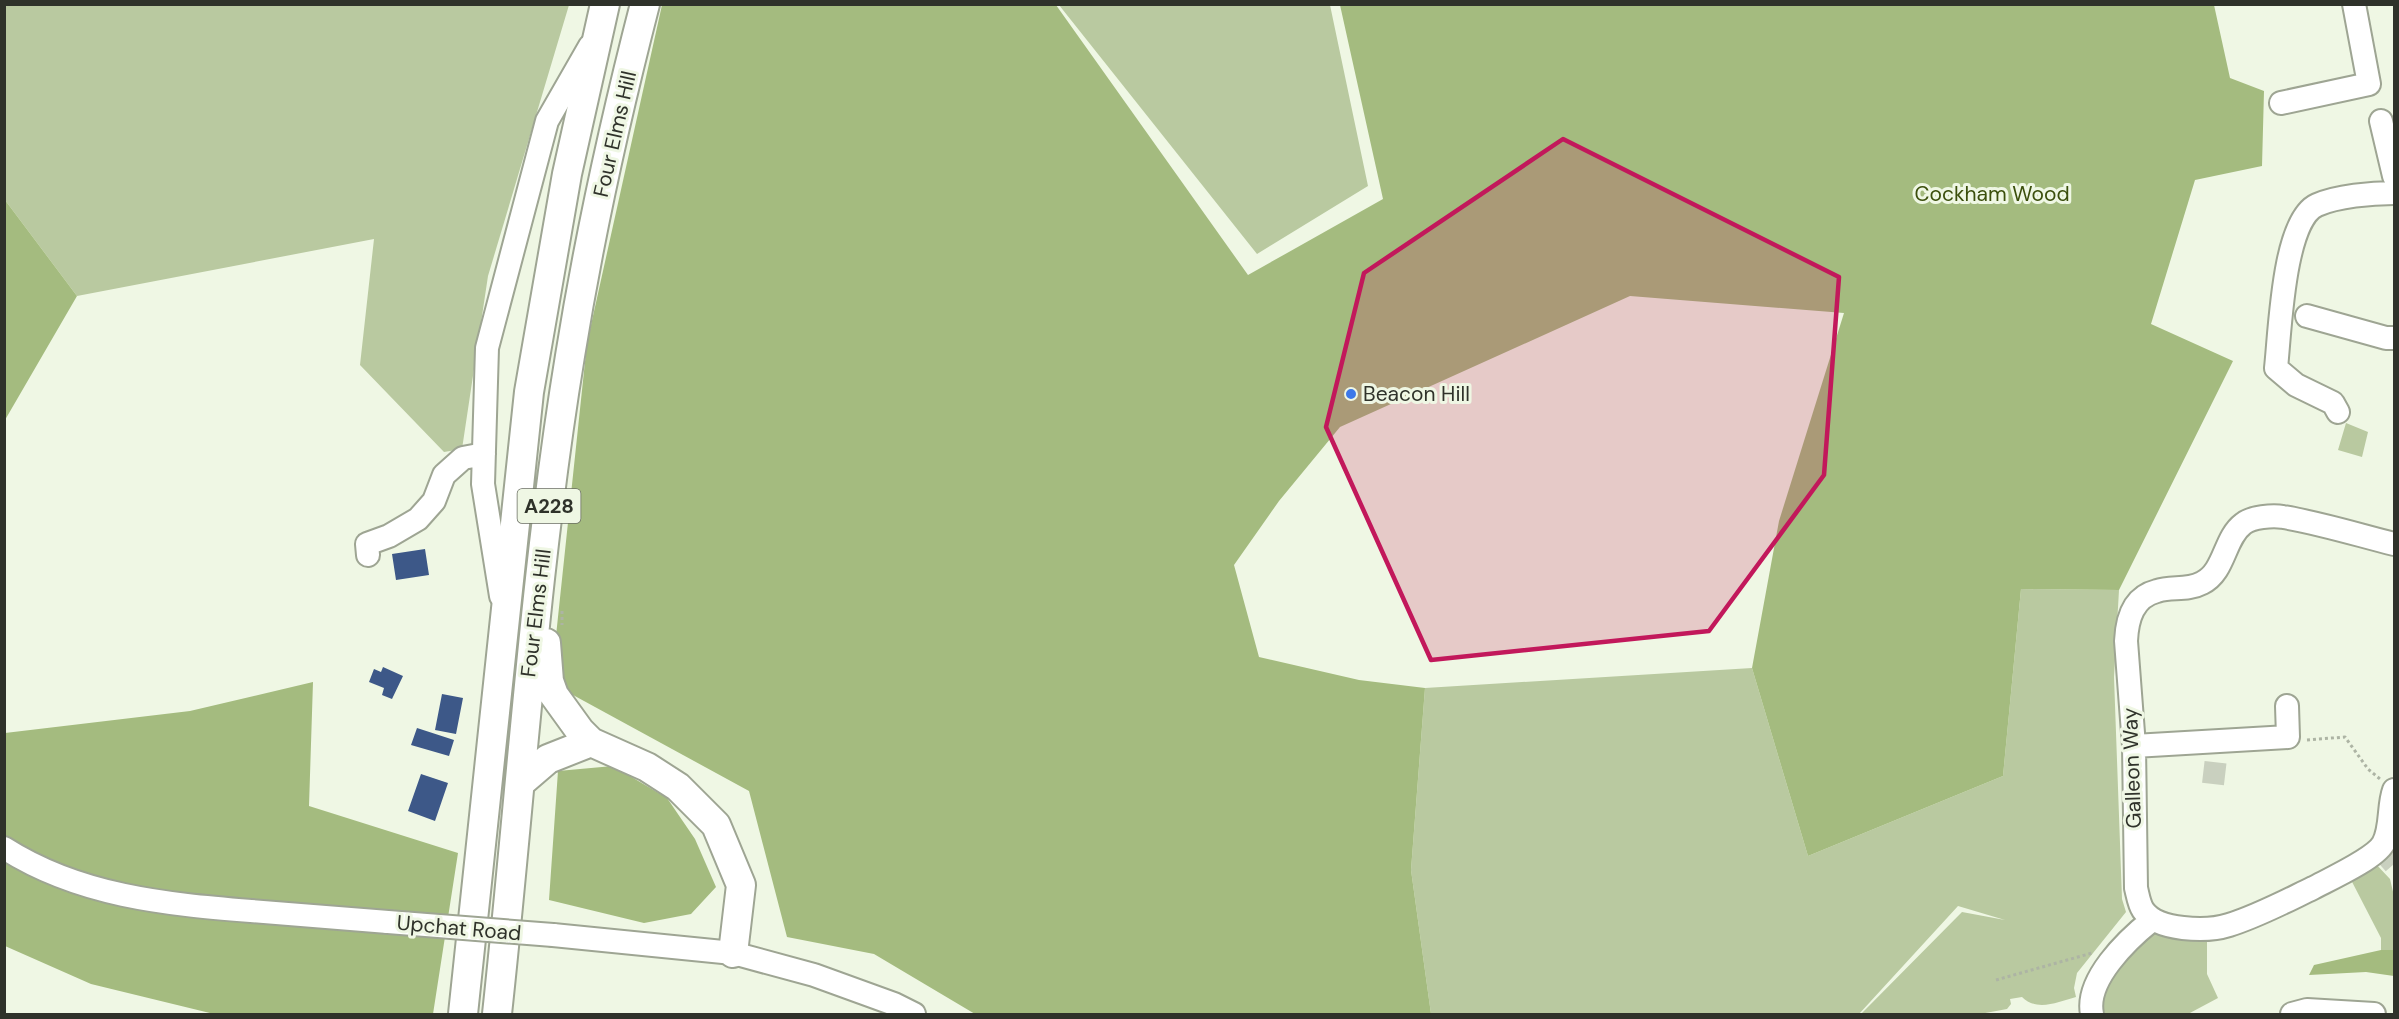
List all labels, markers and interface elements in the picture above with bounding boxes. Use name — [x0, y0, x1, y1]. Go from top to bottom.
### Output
street label: Four Elms Hill — [587, 68, 643, 200]
park label: Cockham Wood — [1914, 180, 2070, 208]
place label: Beacon Hill — [1363, 380, 1470, 408]
marker: Beacon Hill — [1344, 387, 1358, 401]
road number: A228 — [518, 489, 580, 523]
street label: Four Elms Hill — [514, 547, 558, 679]
street label: Galleon Way — [2116, 707, 2148, 829]
street label: Upchat Road — [396, 909, 522, 947]

